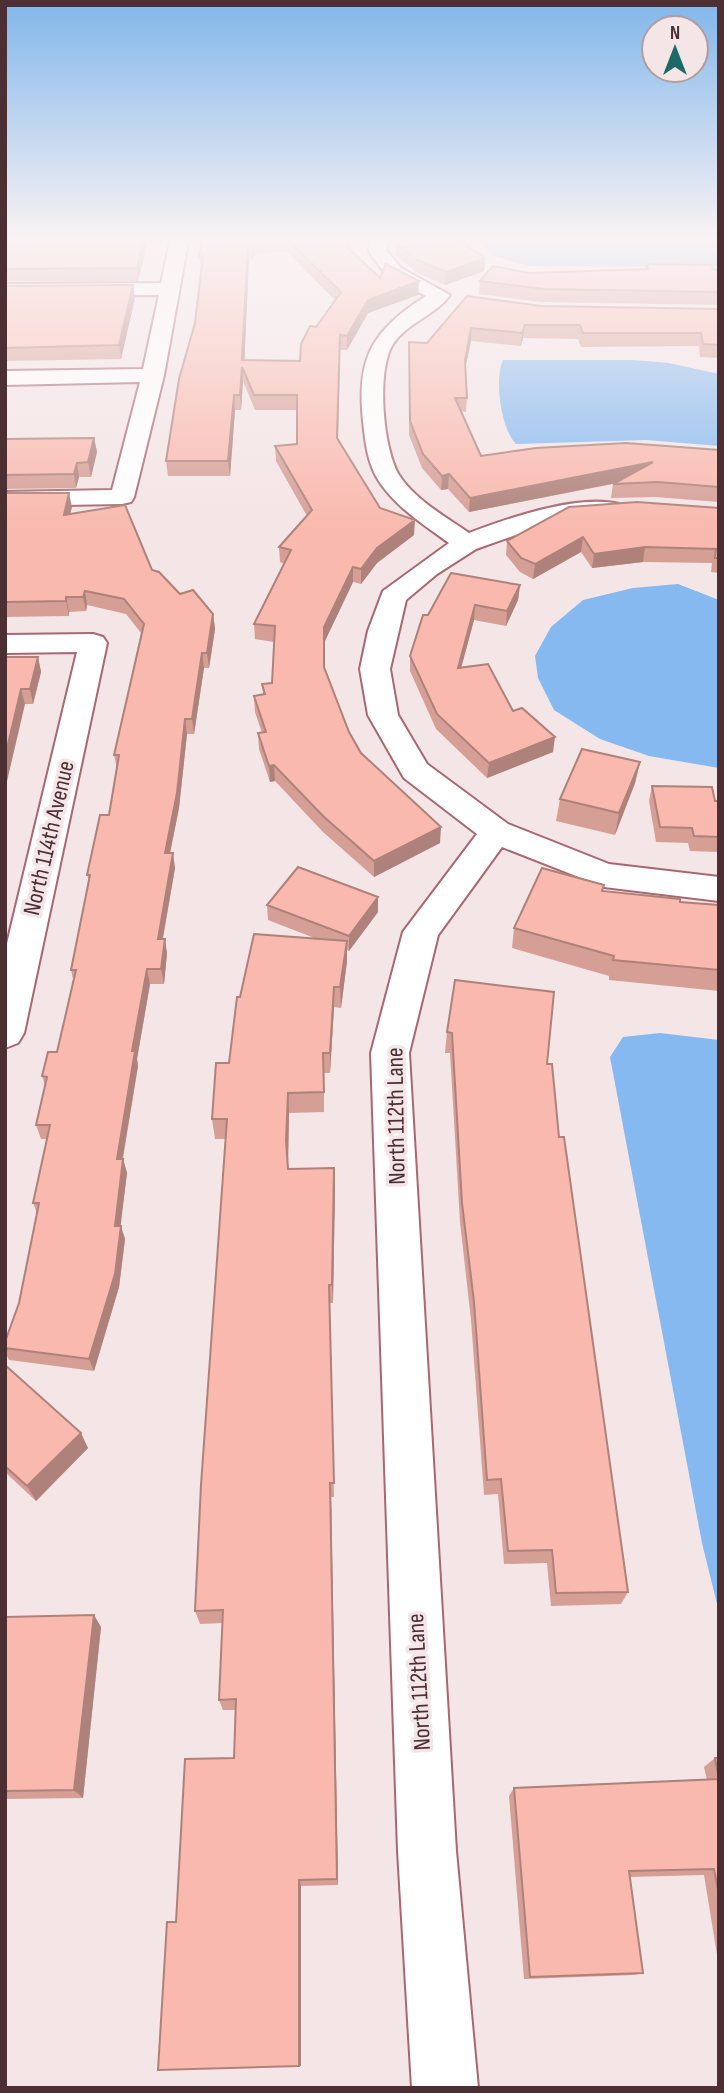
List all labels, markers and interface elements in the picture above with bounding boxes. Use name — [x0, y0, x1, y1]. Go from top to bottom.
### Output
north arrow — [640, 14, 710, 84]
text: N — [670, 22, 680, 45]
street label: North 114th Avenue — [17, 758, 81, 918]
street label: North 112th Lane — [380, 1047, 412, 1185]
street label: North 112th Lane — [401, 1613, 437, 1751]

